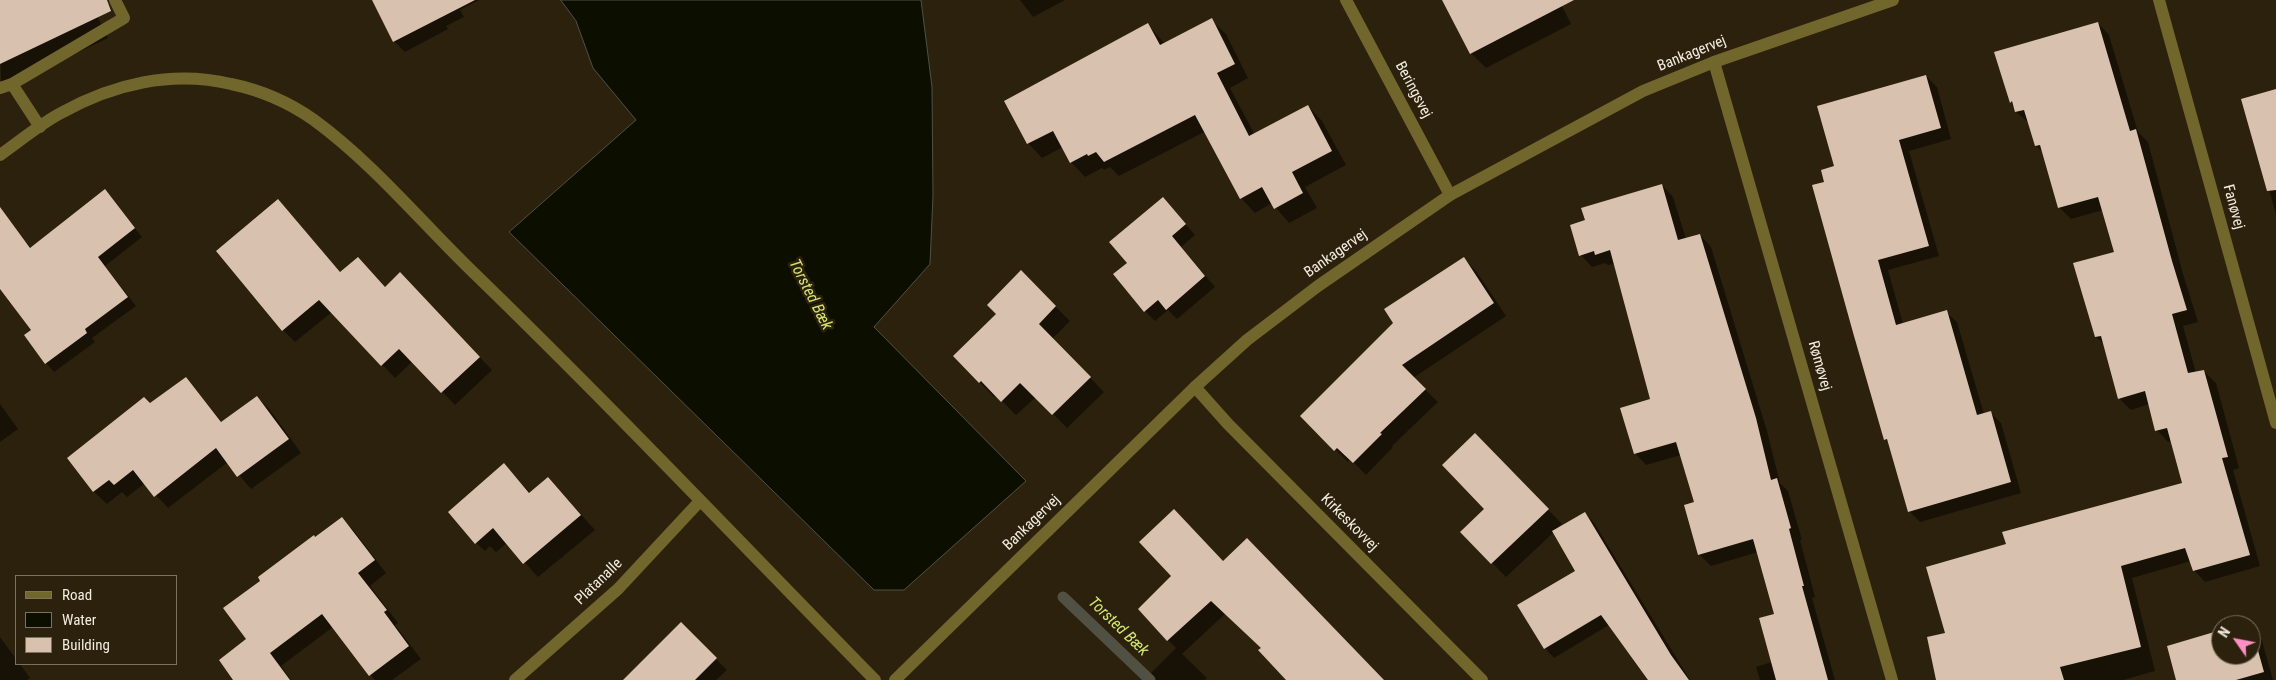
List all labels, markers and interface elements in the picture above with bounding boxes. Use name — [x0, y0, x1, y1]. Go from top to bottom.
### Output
street label: Bankagervej — [1655, 32, 1729, 76]
street label: Beringsvej — [1391, 59, 1435, 121]
street label: Fanøvej — [2218, 183, 2248, 231]
street label: Bankagervej — [1301, 226, 1371, 282]
water label: Torsted Bæk — [784, 256, 836, 334]
street label: Rømøvej — [1803, 339, 1835, 393]
street label: Kirkeskovvej — [1316, 490, 1382, 556]
street label: Bankagervej — [1000, 491, 1064, 555]
street label: Platanalle — [572, 555, 626, 609]
legend — [15, 575, 178, 665]
text: Road — [62, 586, 92, 604]
water label: Torsted Bæk — [1084, 593, 1152, 661]
text: Water — [62, 611, 96, 629]
north arrow — [2211, 615, 2261, 665]
text: N — [2215, 624, 2233, 640]
text: Building — [62, 636, 110, 654]

